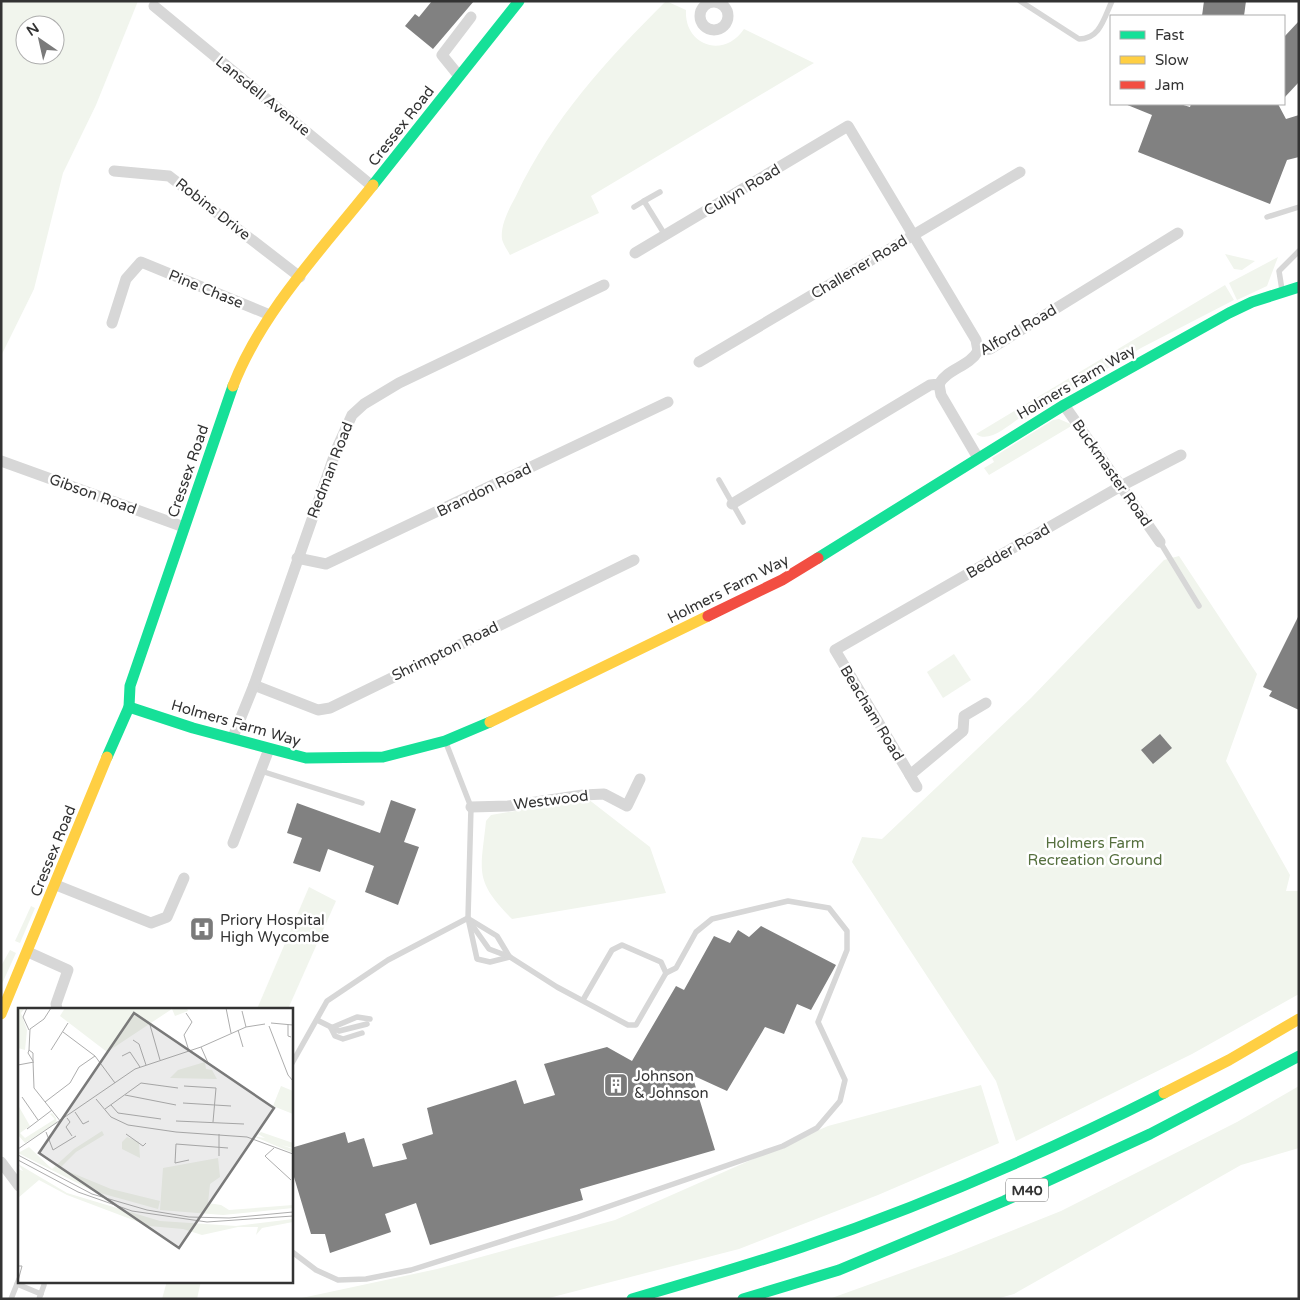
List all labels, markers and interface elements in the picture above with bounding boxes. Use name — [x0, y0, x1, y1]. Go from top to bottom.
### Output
north arrow — [15, 15, 65, 65]
legend — [1110, 15, 1285, 105]
text: N — [24, 19, 42, 40]
text: Fast — [1155, 26, 1185, 44]
text: Slow — [1155, 51, 1189, 69]
street label: Lansdell Avenue — [212, 52, 314, 140]
text: Jam — [1155, 76, 1184, 94]
street label: Cressex Road — [364, 82, 438, 170]
street label: Cullyn Road — [701, 160, 783, 220]
street label: Robins Drive — [172, 174, 254, 244]
street label: Challener Road — [808, 231, 910, 303]
street label: Pine Chase — [166, 266, 246, 312]
street label: Alford Road — [976, 301, 1060, 359]
street label: Holmers Farm Way — [1014, 341, 1138, 423]
street label: Buckmaster Road — [1068, 416, 1156, 530]
street label: Redman Road — [303, 419, 357, 521]
street label: Cressex Road — [164, 422, 212, 520]
street label: Brandon Road — [434, 459, 534, 521]
street label: Gibson Road — [47, 470, 139, 518]
street label: Bedder Road — [963, 520, 1053, 582]
street label: Holmers Farm Way — [664, 551, 792, 627]
street label: Shrimpton Road — [389, 617, 501, 685]
street label: Beacham Road — [836, 662, 908, 764]
street label: Holmers Farm Way — [169, 696, 303, 750]
street label: Westwood — [513, 786, 589, 814]
street label: Cressex Road — [27, 803, 79, 899]
park label: Holmers Farm Recreation Ground — [1028, 834, 1162, 869]
place label: Priory Hospital High Wycombe — [220, 911, 329, 946]
hospital icon: Priory Hospital High Wycombe — [189, 916, 215, 942]
inset map — [18, 1008, 292, 1282]
place label: Johnson & Johnson — [634, 1067, 709, 1102]
building icon: Johnson & Johnson — [603, 1072, 629, 1098]
road number: M40 — [1006, 1178, 1048, 1202]

